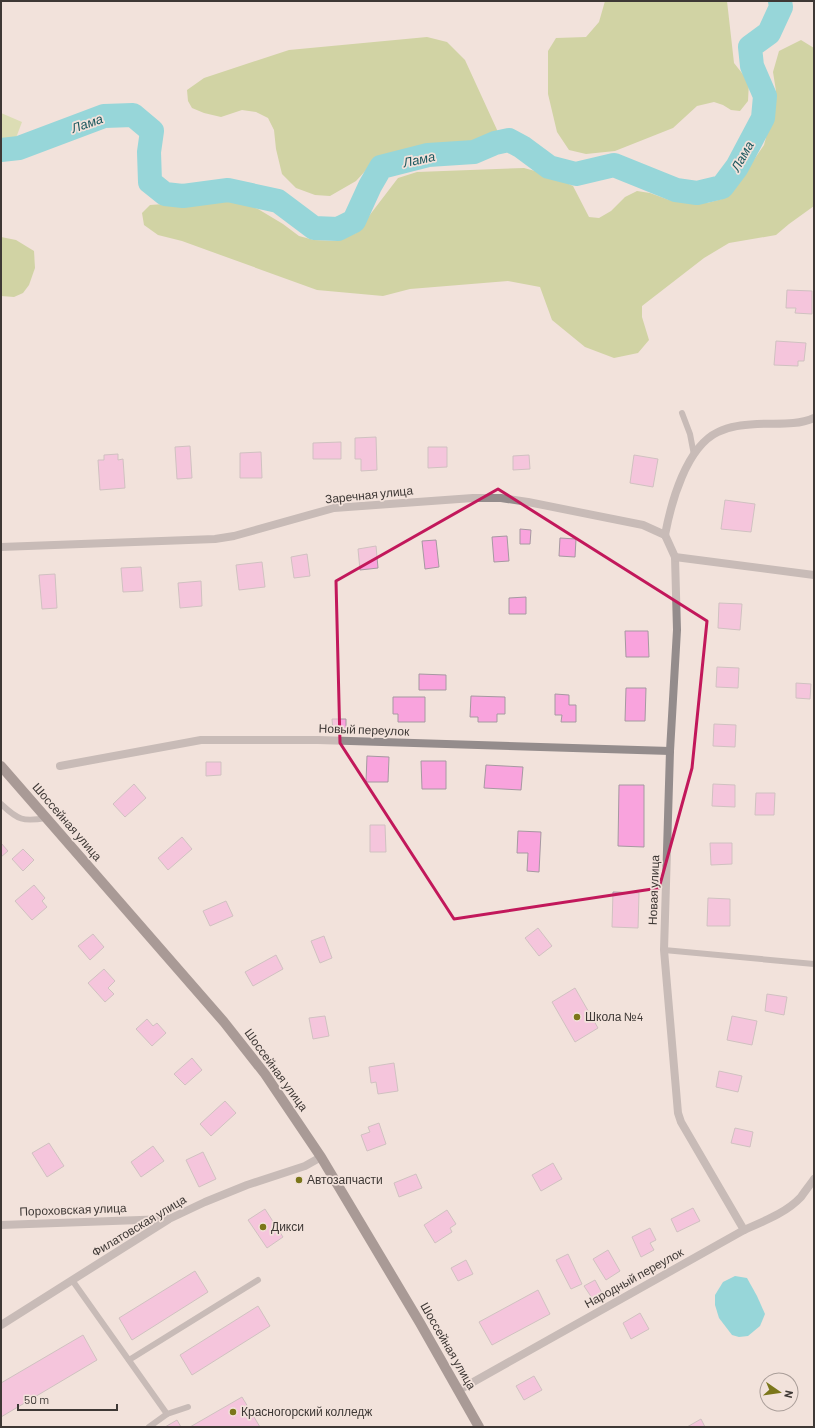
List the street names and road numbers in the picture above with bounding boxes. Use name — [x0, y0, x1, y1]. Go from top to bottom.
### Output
street label: Заречная улица — [324, 482, 414, 507]
street label: Новый переулок — [318, 720, 410, 739]
street label: Шоссейная улица — [29, 780, 105, 864]
street label: Новая улица — [645, 854, 662, 925]
street label: Шоссейная улица — [241, 1026, 312, 1114]
street label: Филатовская улица — [89, 1191, 189, 1260]
street label: Пороховская улица — [19, 1200, 127, 1219]
street label: Народный переулок — [582, 1244, 687, 1311]
street label: Шоссейная улица — [417, 1299, 480, 1392]

